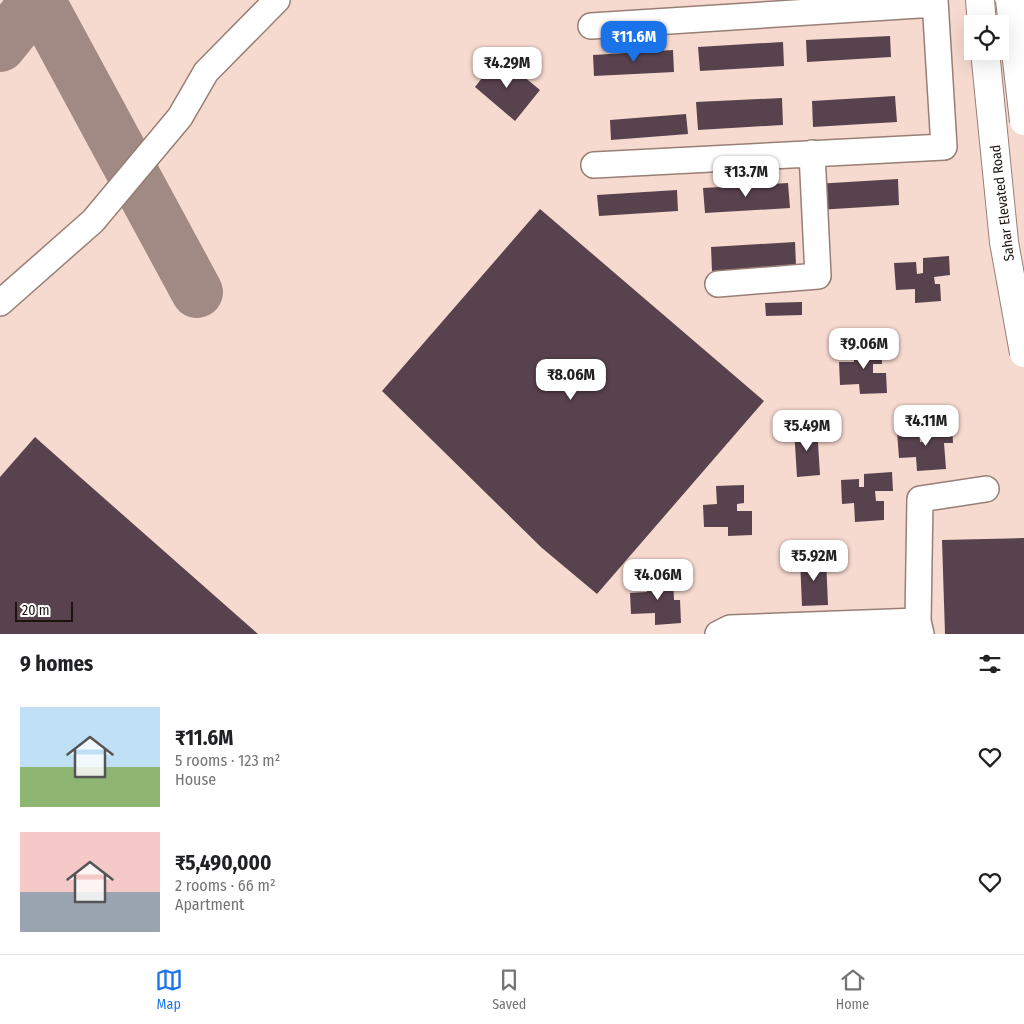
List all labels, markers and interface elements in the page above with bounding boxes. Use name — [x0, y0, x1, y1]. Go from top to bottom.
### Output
map controls — [964, 15, 1009, 60]
button: locate — [964, 15, 1009, 60]
pin: ₹11.6M — [593, 20, 675, 63]
text: ₹11.6M — [612, 27, 656, 46]
pin: ₹4.29M — [466, 46, 548, 89]
text: ₹4.29M — [484, 53, 530, 72]
street label: Sahar Elevated Road — [987, 144, 1018, 262]
pin: ₹13.7M — [705, 156, 787, 198]
text: ₹13.7M — [724, 162, 768, 181]
pin: ₹9.06M — [823, 328, 905, 370]
text: ₹9.06M — [840, 334, 888, 353]
pin: ₹8.06M — [530, 358, 612, 401]
text: ₹8.06M — [547, 365, 595, 384]
pin: ₹4.11M — [885, 404, 967, 447]
pin: ₹5.49M — [766, 410, 848, 452]
text: ₹4.11M — [905, 411, 947, 430]
text: ₹5.49M — [784, 416, 830, 435]
pin: ₹5.92M — [773, 540, 855, 582]
text: ₹5.92M — [791, 546, 837, 565]
pin: ₹4.06M — [617, 558, 699, 601]
text: ₹4.06M — [634, 565, 682, 584]
scale bar — [15, 599, 72, 622]
text: 20 m — [22, 602, 50, 619]
icon: filters — [976, 650, 1004, 678]
text: 9 homes — [20, 651, 93, 677]
text: ₹11.6M — [175, 725, 233, 751]
icon: home — [60, 727, 120, 787]
icon: heart — [976, 743, 1004, 771]
text: 5 rooms · 123 m² — [175, 751, 280, 770]
text: House — [175, 770, 216, 789]
text: ₹5,490,000 — [175, 850, 271, 876]
icon: home — [60, 852, 120, 912]
icon: heart — [976, 868, 1004, 896]
text: 2 rooms · 66 m² — [175, 876, 275, 895]
text: Apartment — [175, 895, 244, 914]
tab: Map — [155, 966, 183, 1013]
tab: Saved — [492, 966, 526, 1013]
tab: Home — [836, 966, 869, 1013]

